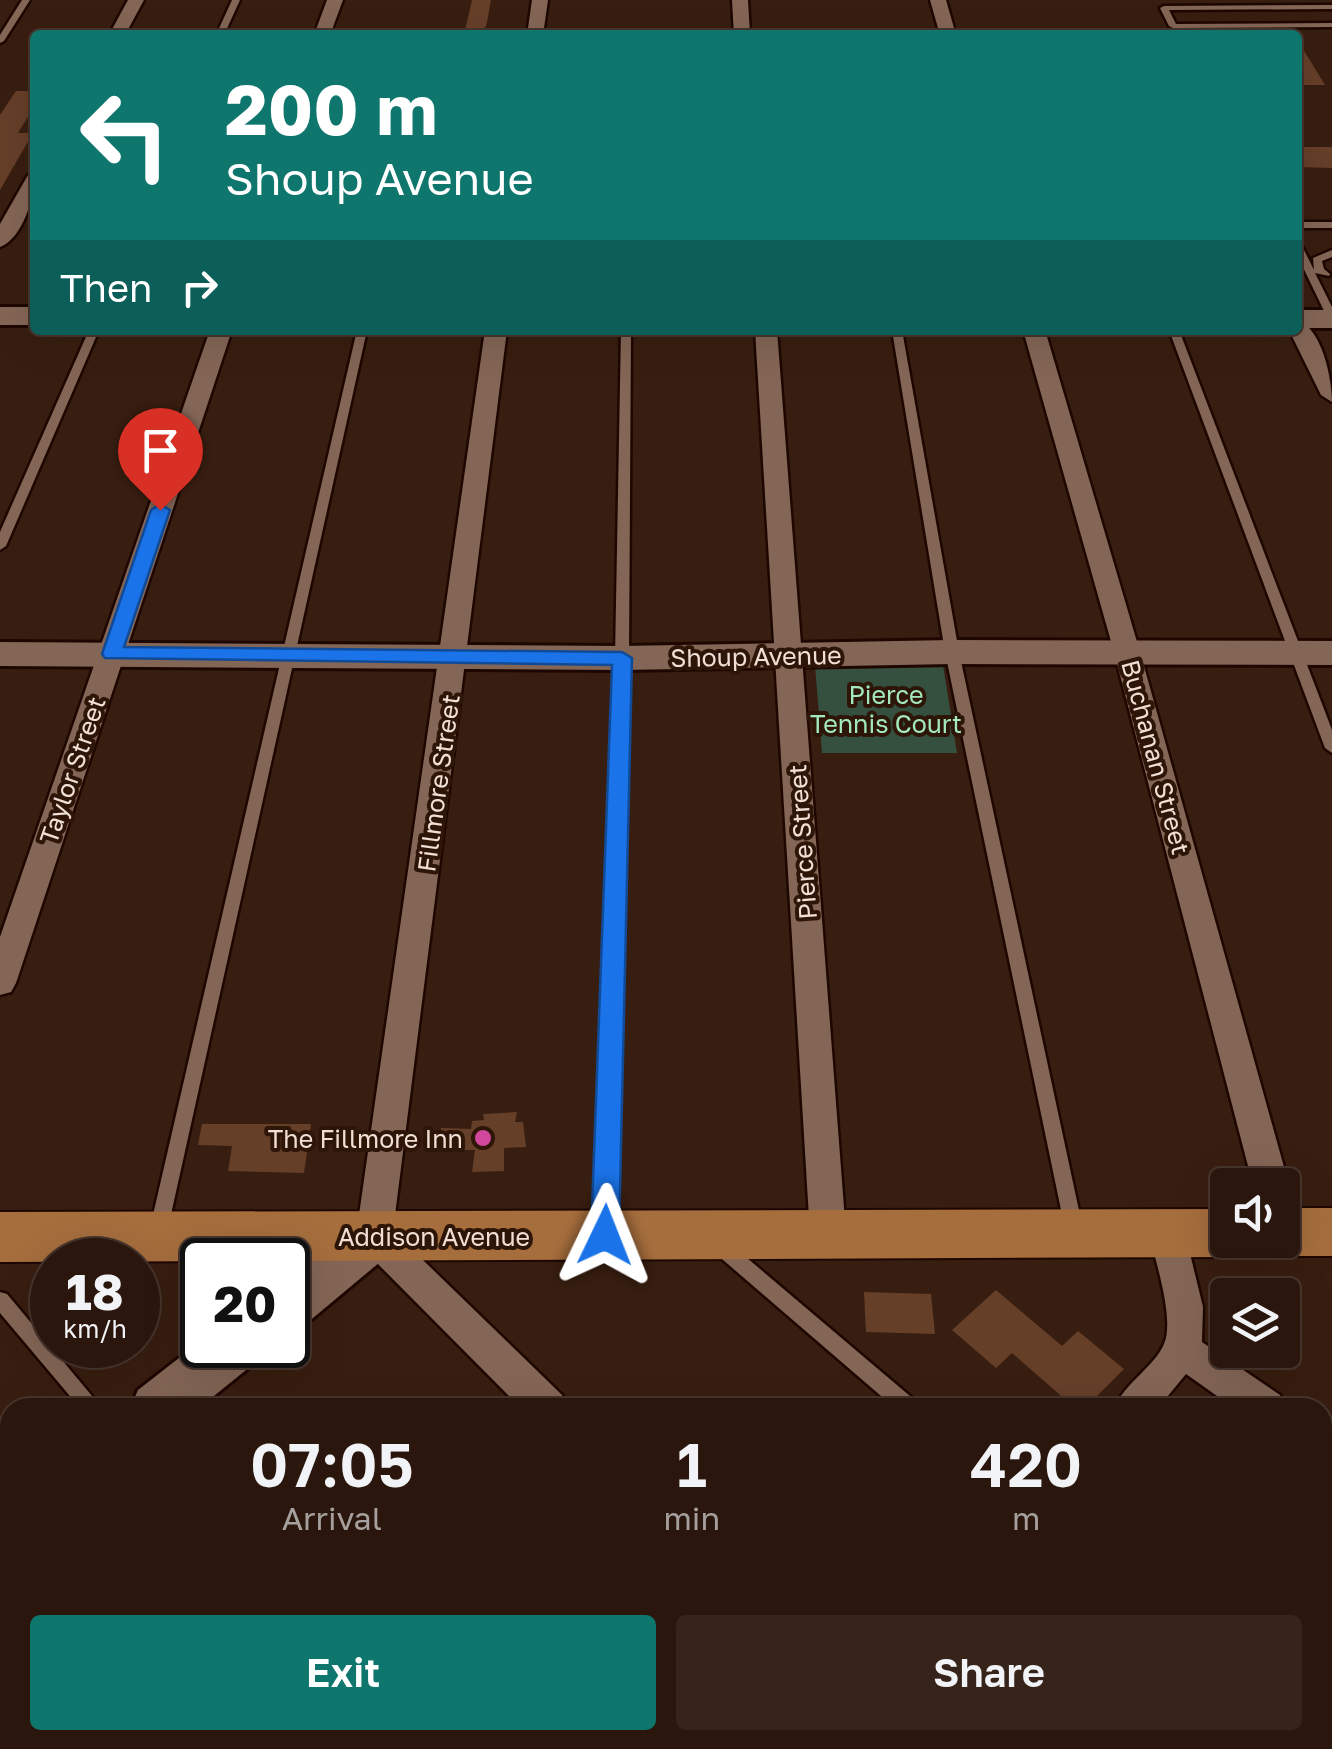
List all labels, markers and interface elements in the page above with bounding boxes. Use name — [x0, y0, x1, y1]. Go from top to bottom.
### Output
text: 200 m — [225, 66, 437, 150]
icon: left — [60, 70, 190, 200]
text: Shoup Avenue — [225, 151, 533, 205]
icon: right — [172, 260, 227, 315]
text: Then — [60, 265, 152, 310]
pin — [118, 408, 203, 511]
icon: arrive — [133, 423, 188, 478]
street label: Shoup Avenue — [670, 639, 842, 673]
street label: Buchanan Street — [1115, 656, 1197, 858]
park label: Pierce Tennis Court — [810, 679, 962, 739]
street label: Taylor Street — [32, 692, 112, 848]
street label: Fillmore Street — [410, 692, 466, 874]
street label: Pierce Street — [781, 763, 823, 921]
place label: The Fillmore Inn — [268, 1123, 463, 1154]
marker: The Fillmore Inn — [472, 1127, 494, 1149]
map controls — [1210, 1168, 1300, 1368]
button: sound — [1210, 1168, 1300, 1258]
position arrow — [553, 1183, 657, 1287]
street label: Addison Avenue — [338, 1221, 530, 1252]
speed limit sign: 20 — [180, 1238, 310, 1368]
text: 18 — [66, 1261, 124, 1321]
button: layers — [1210, 1278, 1300, 1368]
text: km/h — [63, 1313, 127, 1344]
text: 07:05 — [250, 1428, 414, 1500]
text: 1 — [677, 1428, 707, 1500]
text: 420 — [970, 1428, 1082, 1500]
text: Arrival — [282, 1499, 382, 1537]
text: min — [664, 1499, 720, 1537]
text: m — [1012, 1499, 1040, 1537]
button: Exit — [30, 1615, 656, 1730]
button: Share — [676, 1615, 1302, 1730]

